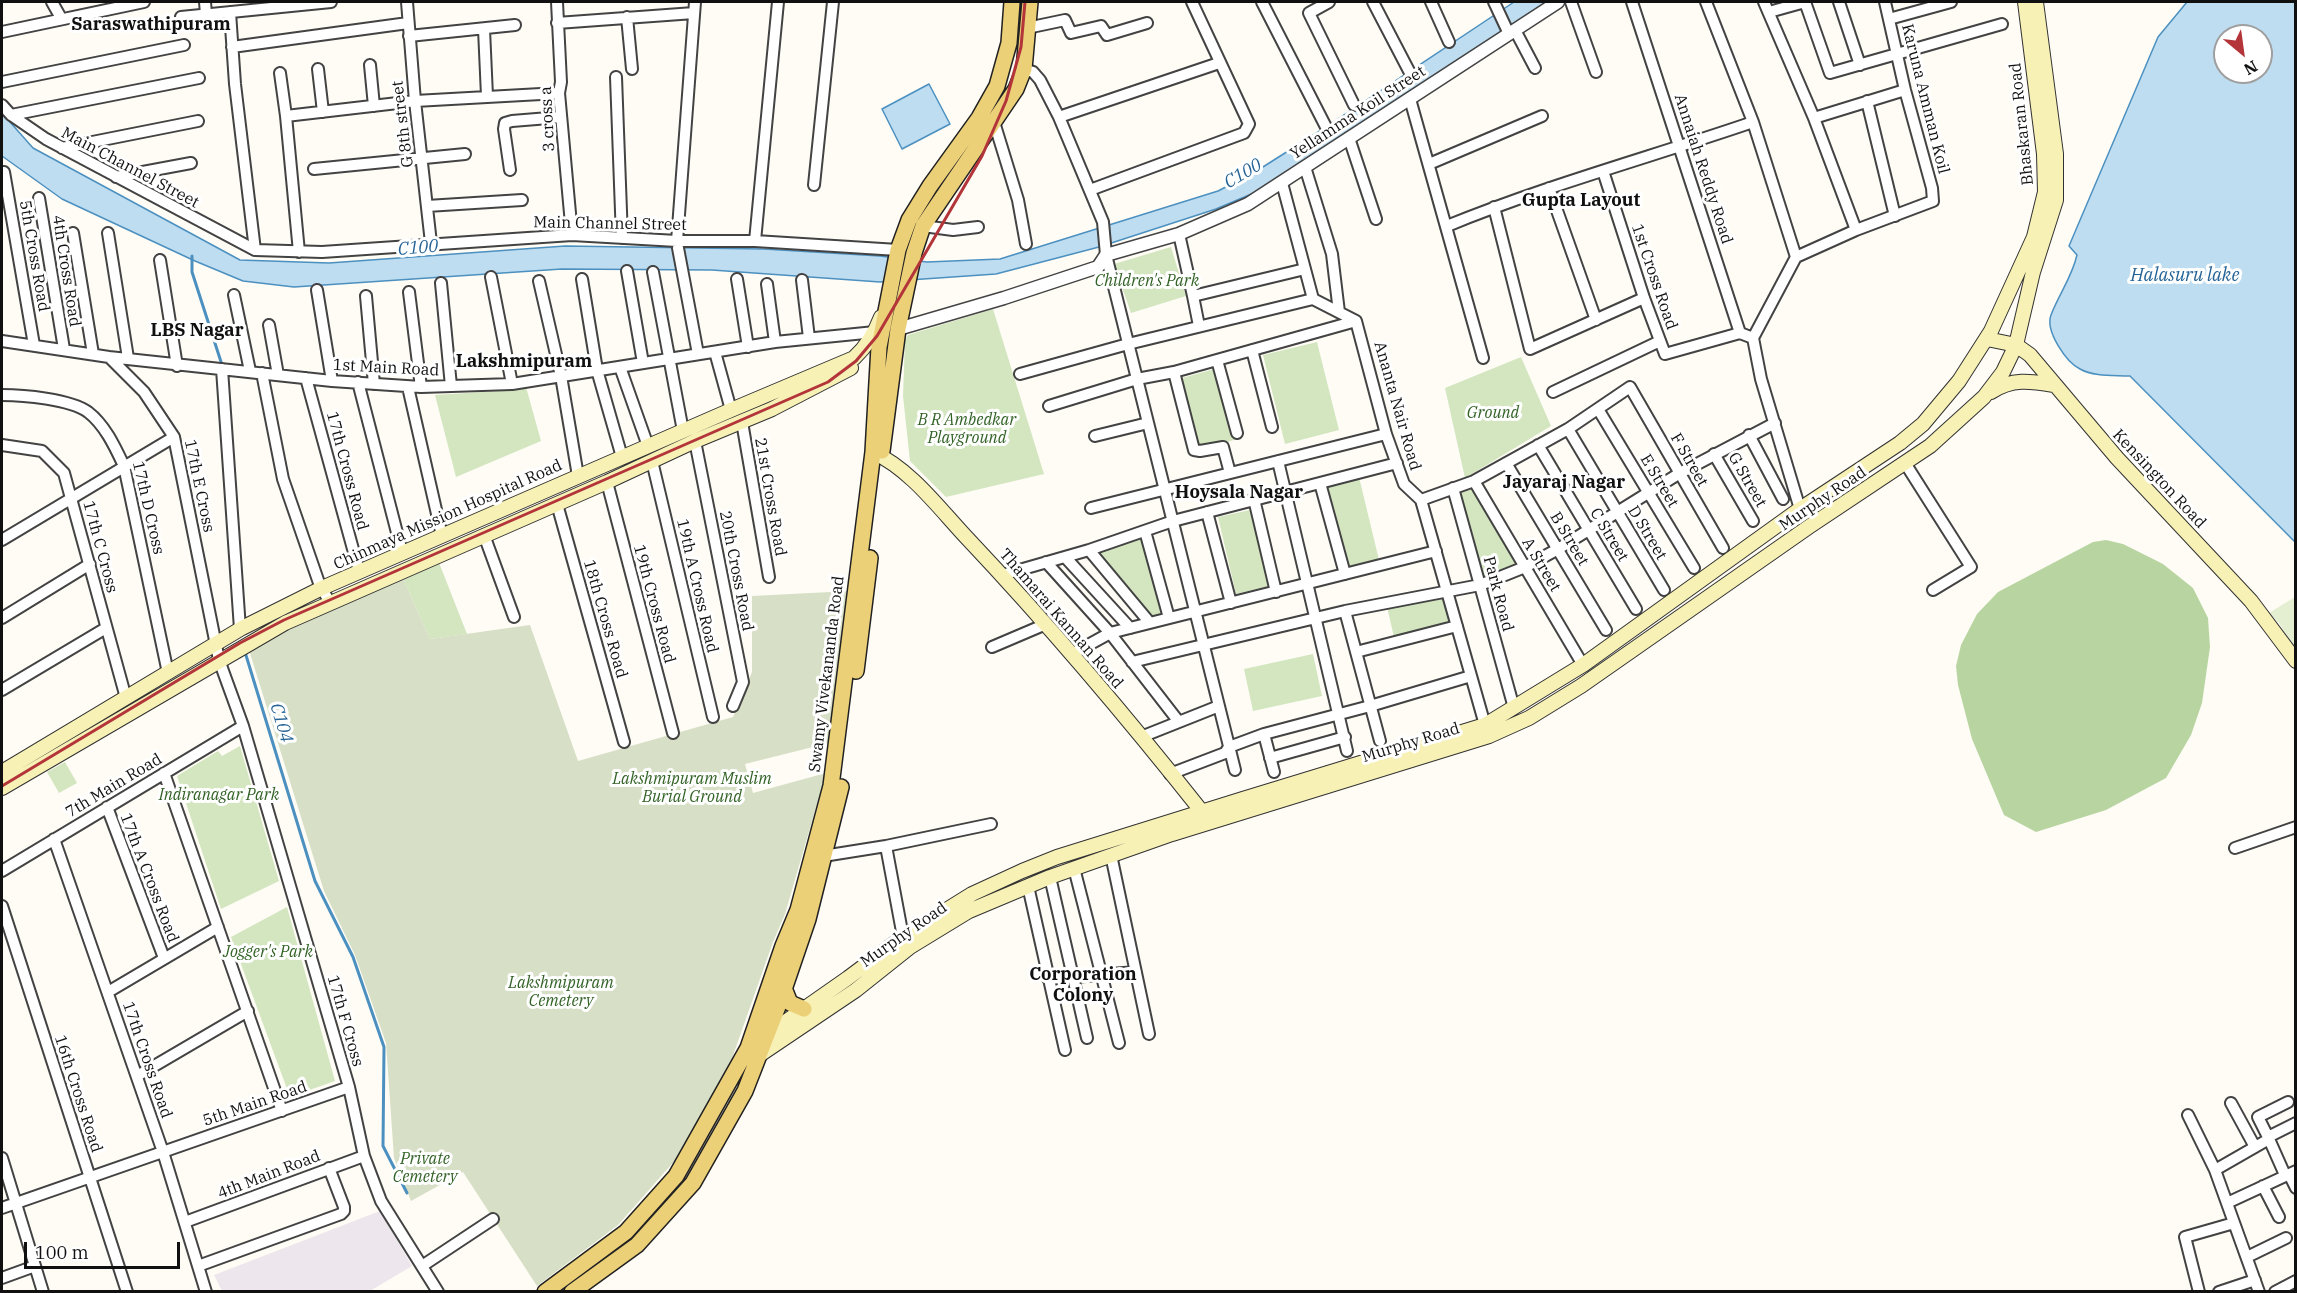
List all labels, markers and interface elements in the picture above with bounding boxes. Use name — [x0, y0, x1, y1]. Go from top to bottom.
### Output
district label: Saraswathipuram — [71, 14, 231, 36]
street label: Karuna Amman Koil — [1897, 22, 1953, 176]
north arrow — [2213, 24, 2273, 84]
text: N — [2240, 56, 2261, 80]
street label: Yellamma Koil Street — [1287, 62, 1429, 164]
street label: Bhaskaran Road — [2006, 62, 2038, 186]
street label: G 8th street — [388, 79, 418, 169]
street label: 3 cross a — [537, 86, 559, 152]
street label: Annaiah Reddy Road — [1670, 91, 1736, 247]
street label: Main Channel Street — [58, 124, 202, 212]
water label: C100 — [1220, 154, 1266, 194]
district label: Gupta Layout — [1522, 190, 1640, 212]
street label: 5th Cross Road — [15, 199, 53, 313]
street label: Main Channel Street — [533, 213, 687, 235]
street label: 4th Cross Road — [48, 214, 84, 328]
street label: 1st Cross Road — [1627, 222, 1681, 332]
water label: C100 — [397, 235, 439, 261]
water label: Halasuru lake — [2131, 265, 2239, 287]
park label: Children's Park — [1095, 271, 1199, 291]
district label: LBS Nagar — [150, 320, 244, 342]
street label: Ananta Nair Road — [1369, 339, 1425, 473]
district label: Lakshmipuram — [456, 351, 592, 373]
street label: 1st Main Road — [332, 356, 440, 380]
park label: Ground — [1467, 403, 1519, 423]
street label: 17th Cross Road — [322, 410, 372, 532]
park label: B R Ambedkar Playground — [918, 410, 1016, 448]
street label: Kensington Road — [2108, 426, 2210, 532]
street label: F Street — [1666, 430, 1712, 490]
street label: 21st Cross Road — [750, 436, 790, 558]
street label: 17th E Cross — [180, 438, 218, 534]
street label: G Street — [1724, 449, 1770, 511]
street label: E Street — [1636, 451, 1682, 511]
street label: Chinmaya Mission Hospital Road — [331, 456, 565, 574]
street label: 17th D Cross — [128, 459, 168, 557]
street label: Murphy Road — [1776, 463, 1870, 535]
district label: Jayaraj Nagar — [1503, 472, 1625, 494]
district label: Hoysala Nagar — [1175, 482, 1303, 504]
street label: 17th C Cross — [79, 499, 121, 595]
street label: D Street — [1623, 502, 1671, 564]
street label: C Street — [1586, 505, 1632, 565]
street label: 20th Cross Road — [715, 509, 757, 633]
street label: B Street — [1545, 509, 1593, 569]
street label: 19th A Cross Road — [672, 517, 722, 655]
street label: A Street — [1517, 534, 1565, 596]
street label: 19th Cross Road — [629, 543, 679, 665]
street label: Thamarai Kannan Road — [995, 545, 1127, 693]
street label: Park Road — [1479, 554, 1517, 634]
street label: 18th Cross Road — [579, 558, 631, 680]
street label: Swamy Vivekananda Road — [805, 575, 849, 773]
water label: C104 — [265, 701, 297, 745]
street label: Murphy Road — [1360, 719, 1462, 767]
street label: 7th Main Road — [62, 750, 166, 822]
park label: Lakshmipuram Muslim Burial Ground — [612, 769, 772, 807]
park label: Indiranagar Park — [159, 785, 279, 805]
street label: 17th A Cross Road — [116, 811, 182, 945]
street label: Murphy Road — [857, 898, 951, 972]
park label: Jogger's Park — [223, 942, 313, 962]
district label: Corporation Colony — [1029, 964, 1137, 1006]
street label: 17th F Cross — [323, 973, 367, 1069]
park label: Lakshmipuram Cemetery — [508, 973, 614, 1011]
street label: 17th Cross Road — [118, 999, 176, 1121]
street label: 16th Cross Road — [50, 1033, 106, 1155]
street label: 5th Main Road — [200, 1077, 310, 1131]
street label: 4th Main Road — [215, 1147, 323, 1203]
park label: Private Cemetery — [393, 1149, 457, 1187]
scale bar — [27, 1230, 183, 1268]
text: 100 m — [35, 1241, 89, 1264]

